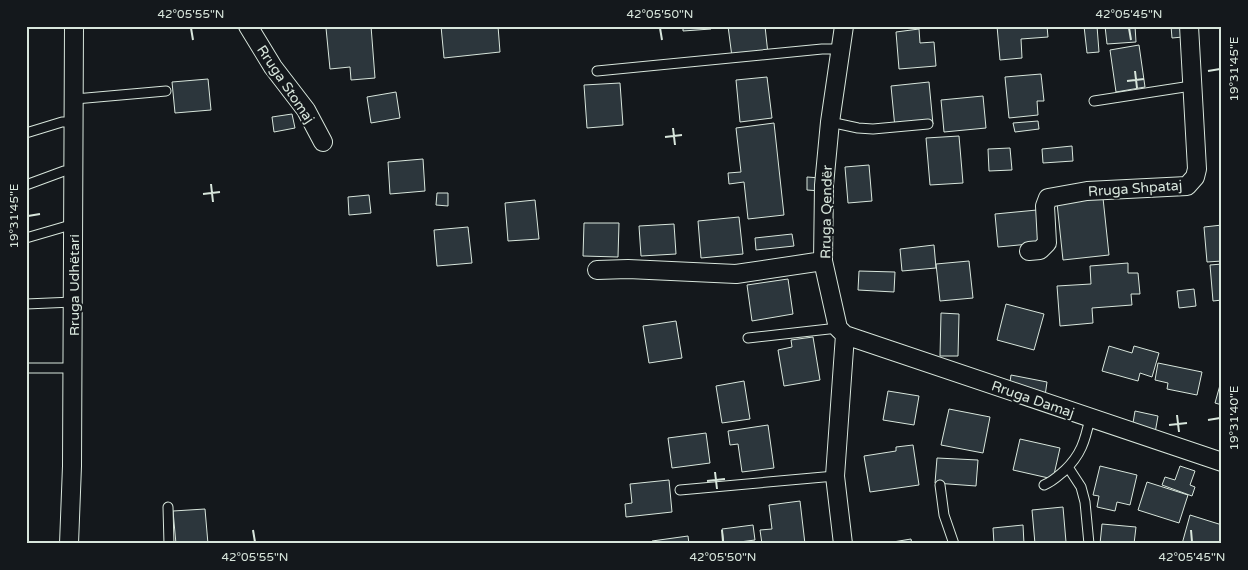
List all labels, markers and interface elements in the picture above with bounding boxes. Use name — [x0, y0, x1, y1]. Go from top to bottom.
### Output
text: 42°05'55"N — [158, 7, 225, 21]
text: 42°05'50"N — [627, 7, 694, 21]
text: 42°05'45"N — [1096, 7, 1163, 21]
text: 19°31'45"E — [1227, 36, 1241, 102]
street label: Rruga Stomaj — [253, 42, 318, 127]
street label: Rruga Qendër — [817, 164, 836, 259]
street label: Rruga Shpataj — [1087, 177, 1183, 200]
text: 19°31'45"E — [7, 183, 21, 249]
street label: Rruga Udhëtari — [66, 234, 83, 336]
street label: Rruga Damaj — [989, 377, 1077, 422]
text: 19°31'40"E — [1227, 385, 1241, 451]
text: 42°05'55"N — [222, 550, 289, 564]
text: 42°05'50"N — [690, 550, 757, 564]
text: 42°05'45"N — [1159, 550, 1226, 564]

